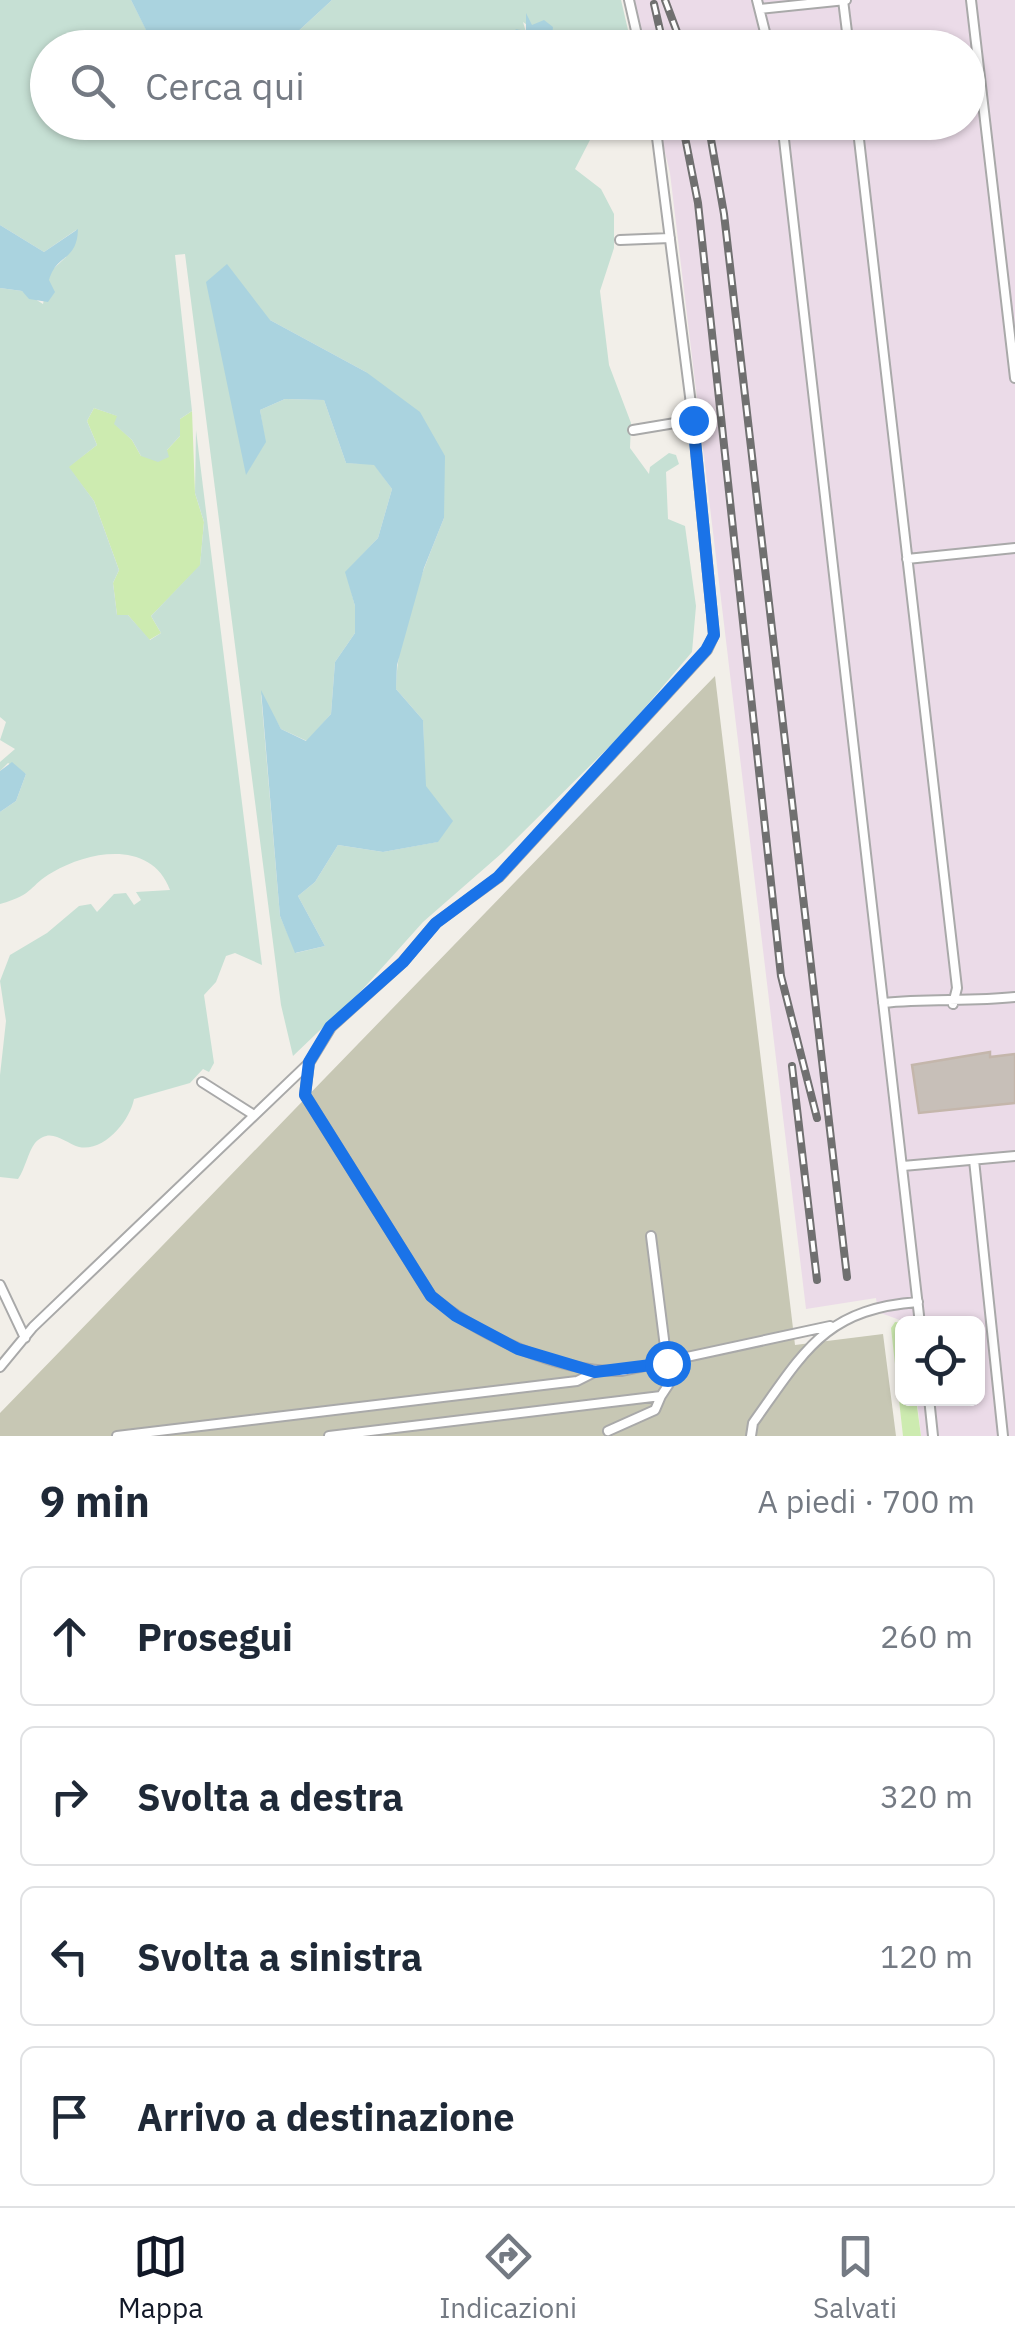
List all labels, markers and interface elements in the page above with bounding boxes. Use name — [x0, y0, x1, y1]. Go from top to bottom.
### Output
search box — [30, 30, 985, 140]
icon: search — [65, 58, 120, 113]
text: Cerca qui — [145, 61, 305, 110]
route end — [671, 398, 717, 444]
map controls — [895, 1316, 985, 1406]
button: locate — [895, 1316, 985, 1406]
route start — [645, 1341, 691, 1387]
text: 9 min — [40, 1474, 150, 1529]
text: A piedi · 700 m — [758, 1480, 975, 1522]
icon: ahead — [42, 1609, 97, 1664]
text: Prosegui — [137, 1612, 293, 1661]
text: 260 m — [880, 1615, 973, 1657]
icon: right — [42, 1769, 97, 1824]
text: Svolta a destra — [137, 1772, 404, 1821]
text: 320 m — [880, 1775, 973, 1817]
icon: left — [42, 1929, 97, 1984]
text: Svolta a sinistra — [137, 1932, 423, 1981]
text: 120 m — [880, 1935, 973, 1977]
icon: arrive — [42, 2089, 97, 2144]
text: Arrivo a destinazione — [137, 2092, 515, 2141]
tab: Mappa — [118, 2229, 203, 2326]
tab: Indicazioni — [439, 2229, 577, 2326]
tab: Salvati — [813, 2229, 897, 2326]

